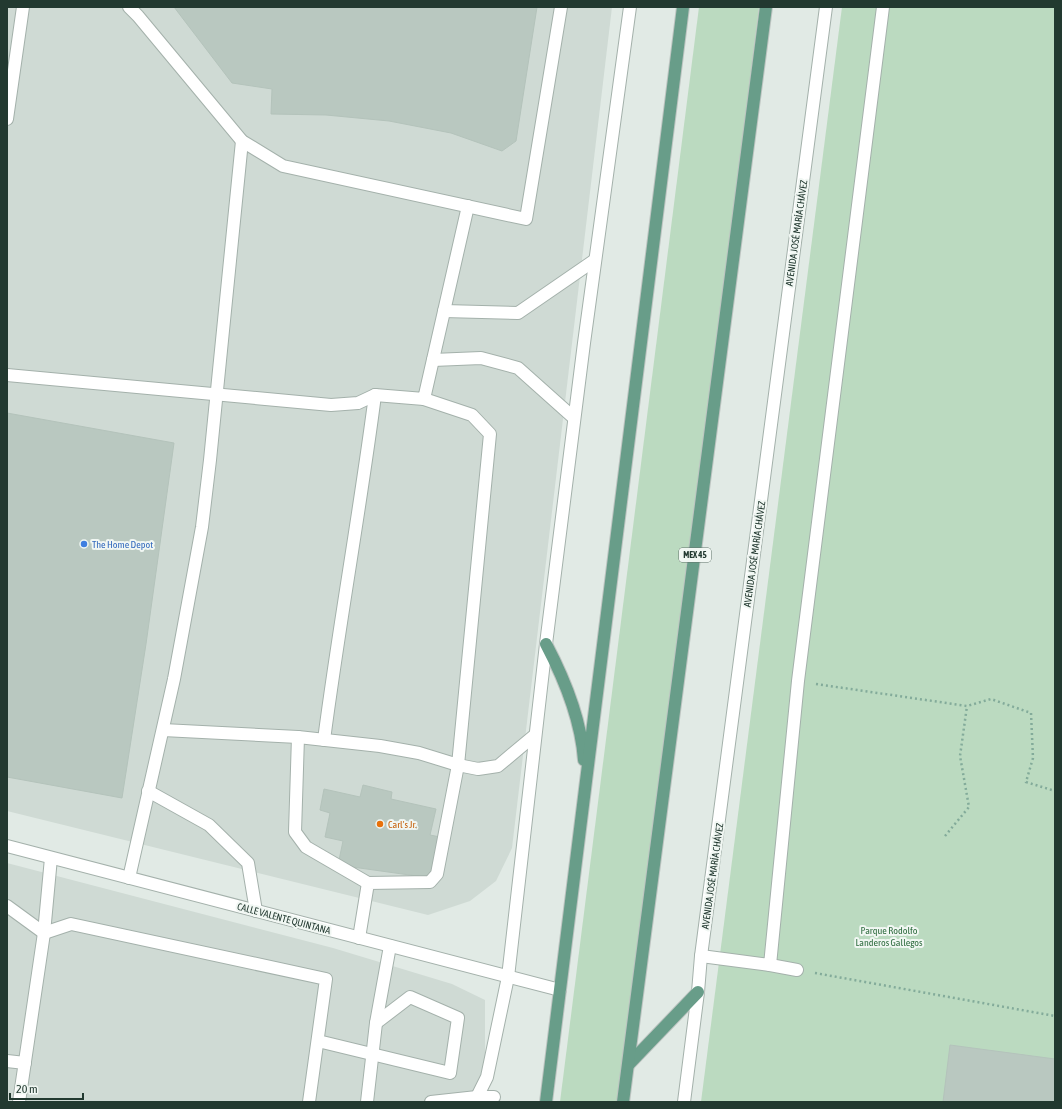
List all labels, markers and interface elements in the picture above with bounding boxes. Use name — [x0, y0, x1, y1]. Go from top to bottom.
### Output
street label: AVENIDA JOSÉ MARÍA CHÁVEZ — [784, 179, 809, 287]
street label: AVENIDA JOSÉ MARÍA CHÁVEZ — [742, 500, 767, 608]
marker: The Home Depot — [79, 539, 89, 549]
place label: The Home Depot — [92, 539, 153, 550]
road number: MEX 45 — [679, 548, 711, 562]
marker: Carl's Jr. — [375, 819, 385, 829]
place label: Carl's Jr. — [388, 819, 417, 830]
street label: AVENIDA JOSÉ MARÍA CHÁVEZ — [700, 822, 725, 930]
street label: CALLE VALENTE QUINTANA — [236, 901, 332, 936]
park label: Parque Rodolfo Landeros Gallegos — [855, 925, 923, 948]
scale bar — [10, 1075, 83, 1101]
text: 20 m — [16, 1082, 38, 1096]

